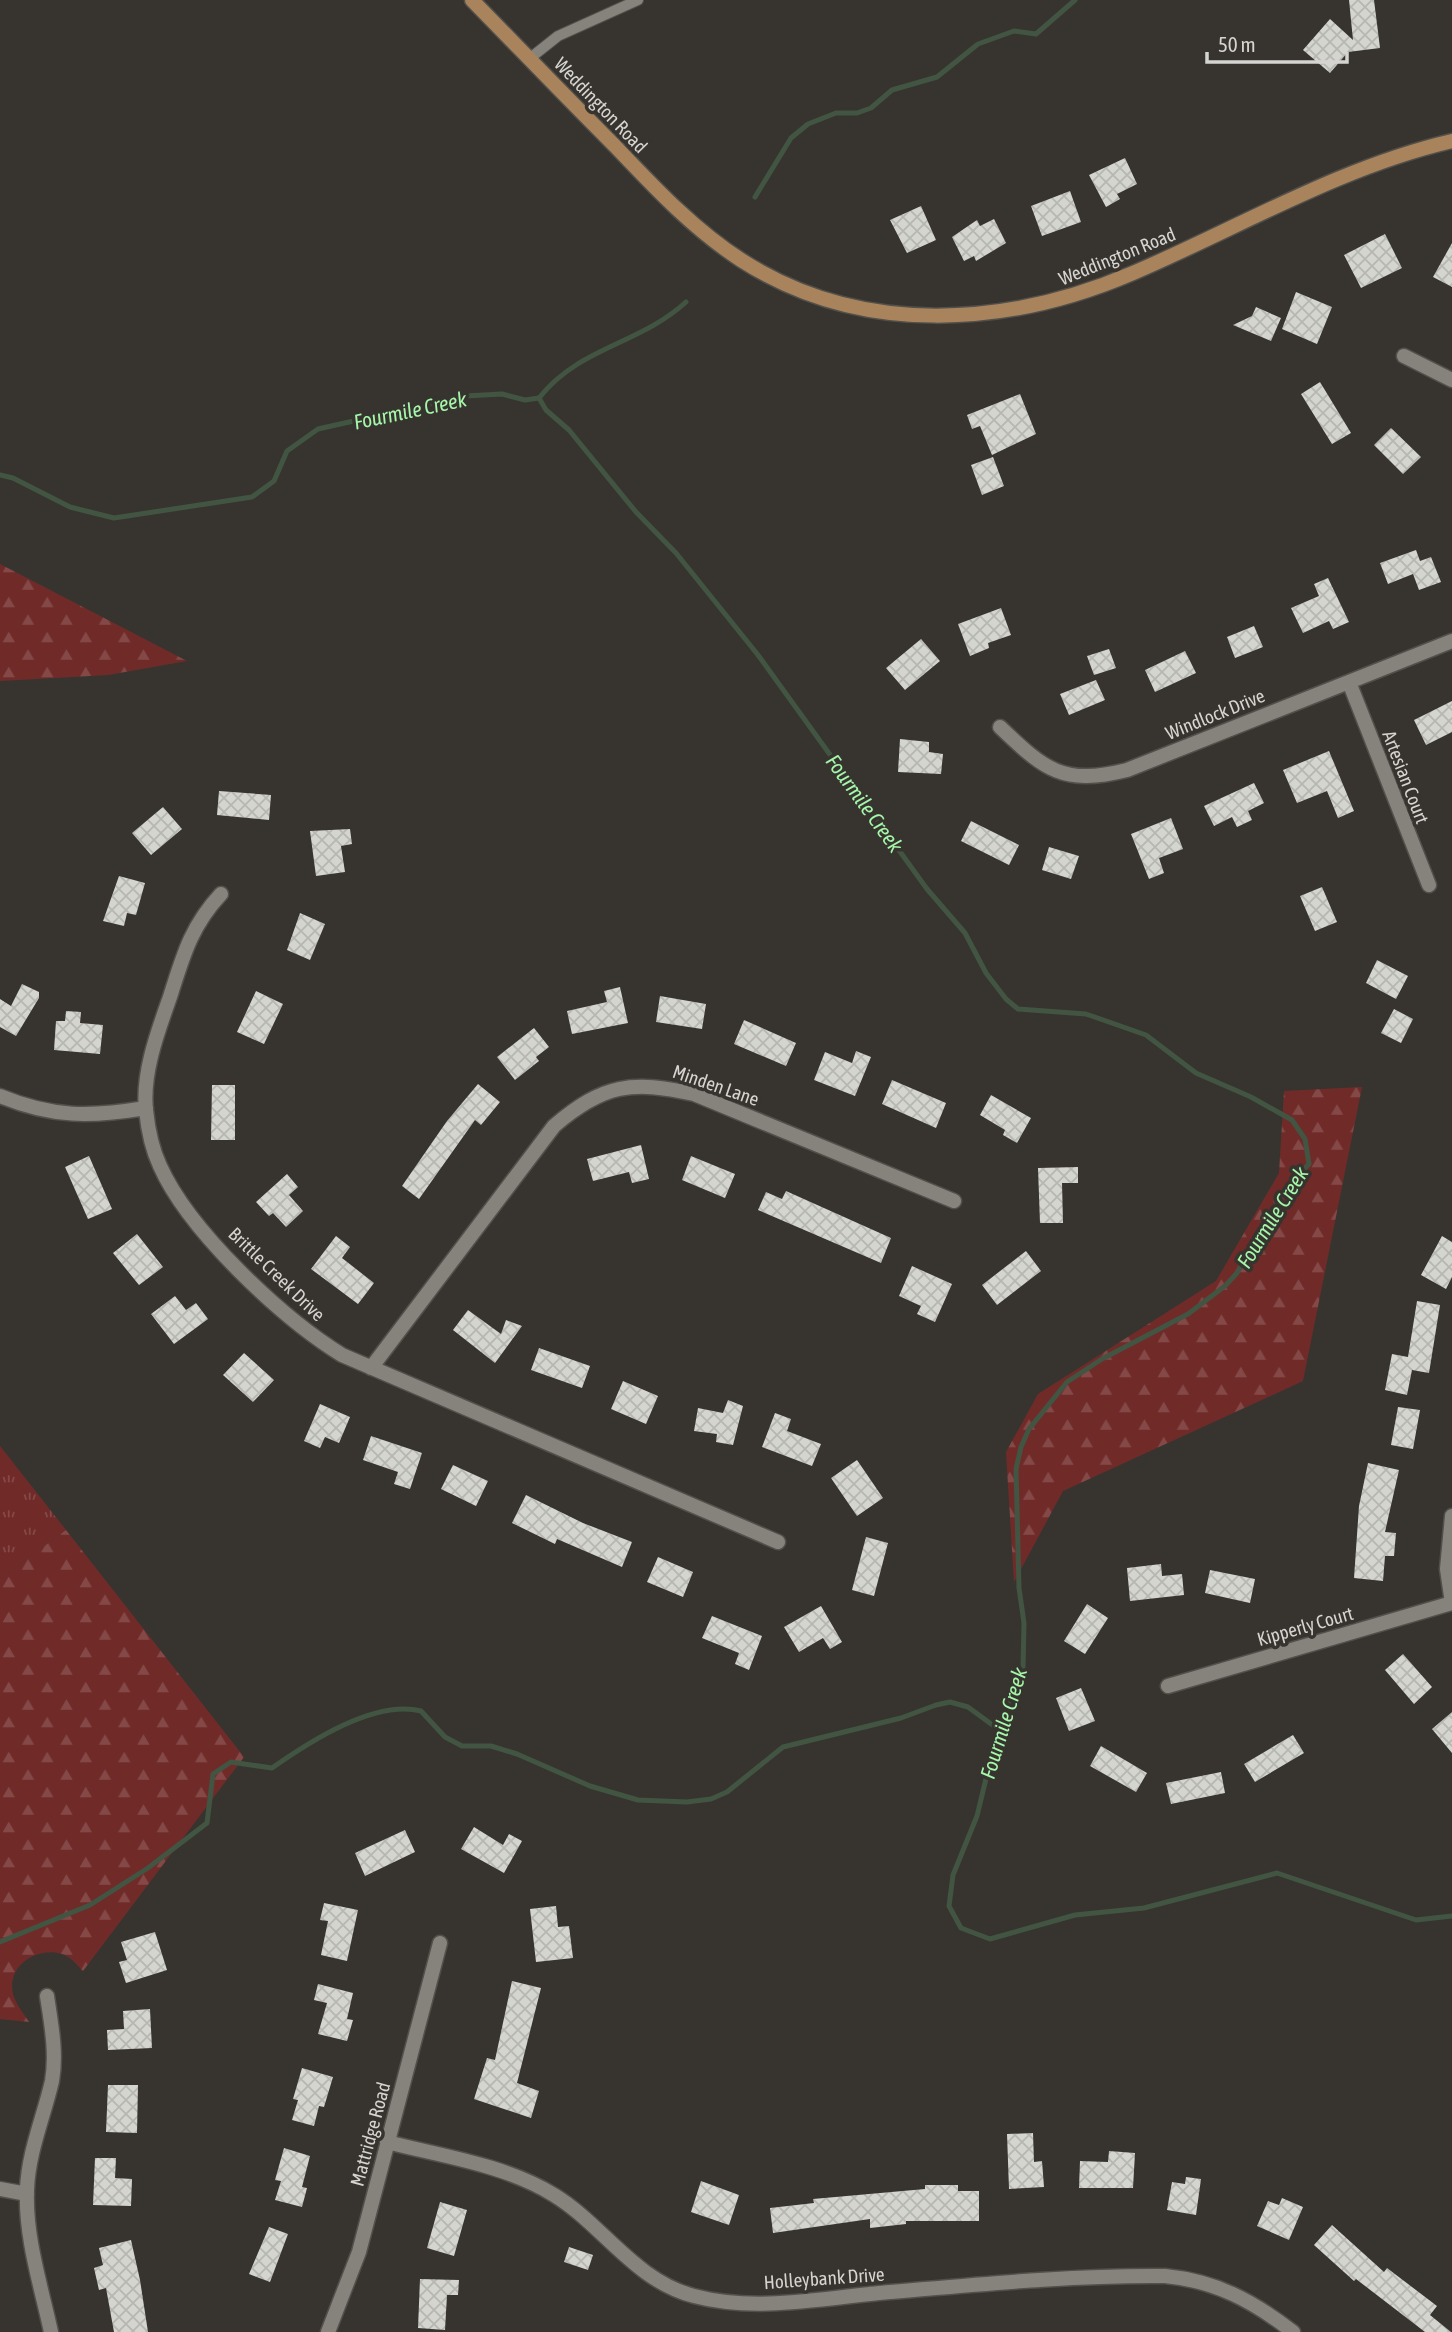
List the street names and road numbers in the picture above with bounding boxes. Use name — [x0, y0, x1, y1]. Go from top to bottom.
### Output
street label: Weddington Road — [550, 53, 652, 157]
street label: Weddington Road — [1055, 223, 1179, 289]
street label: Windlock Drive — [1162, 684, 1268, 744]
street label: Artesian Court — [1378, 727, 1434, 827]
street label: Minden Lane — [670, 1060, 762, 1110]
street label: Brittle Creek Drive — [224, 1223, 330, 1325]
street label: Kipperly Court — [1255, 1602, 1355, 1650]
street label: Mattridge Road — [346, 2080, 394, 2188]
street label: Holleybank Drive — [763, 2263, 885, 2293]

